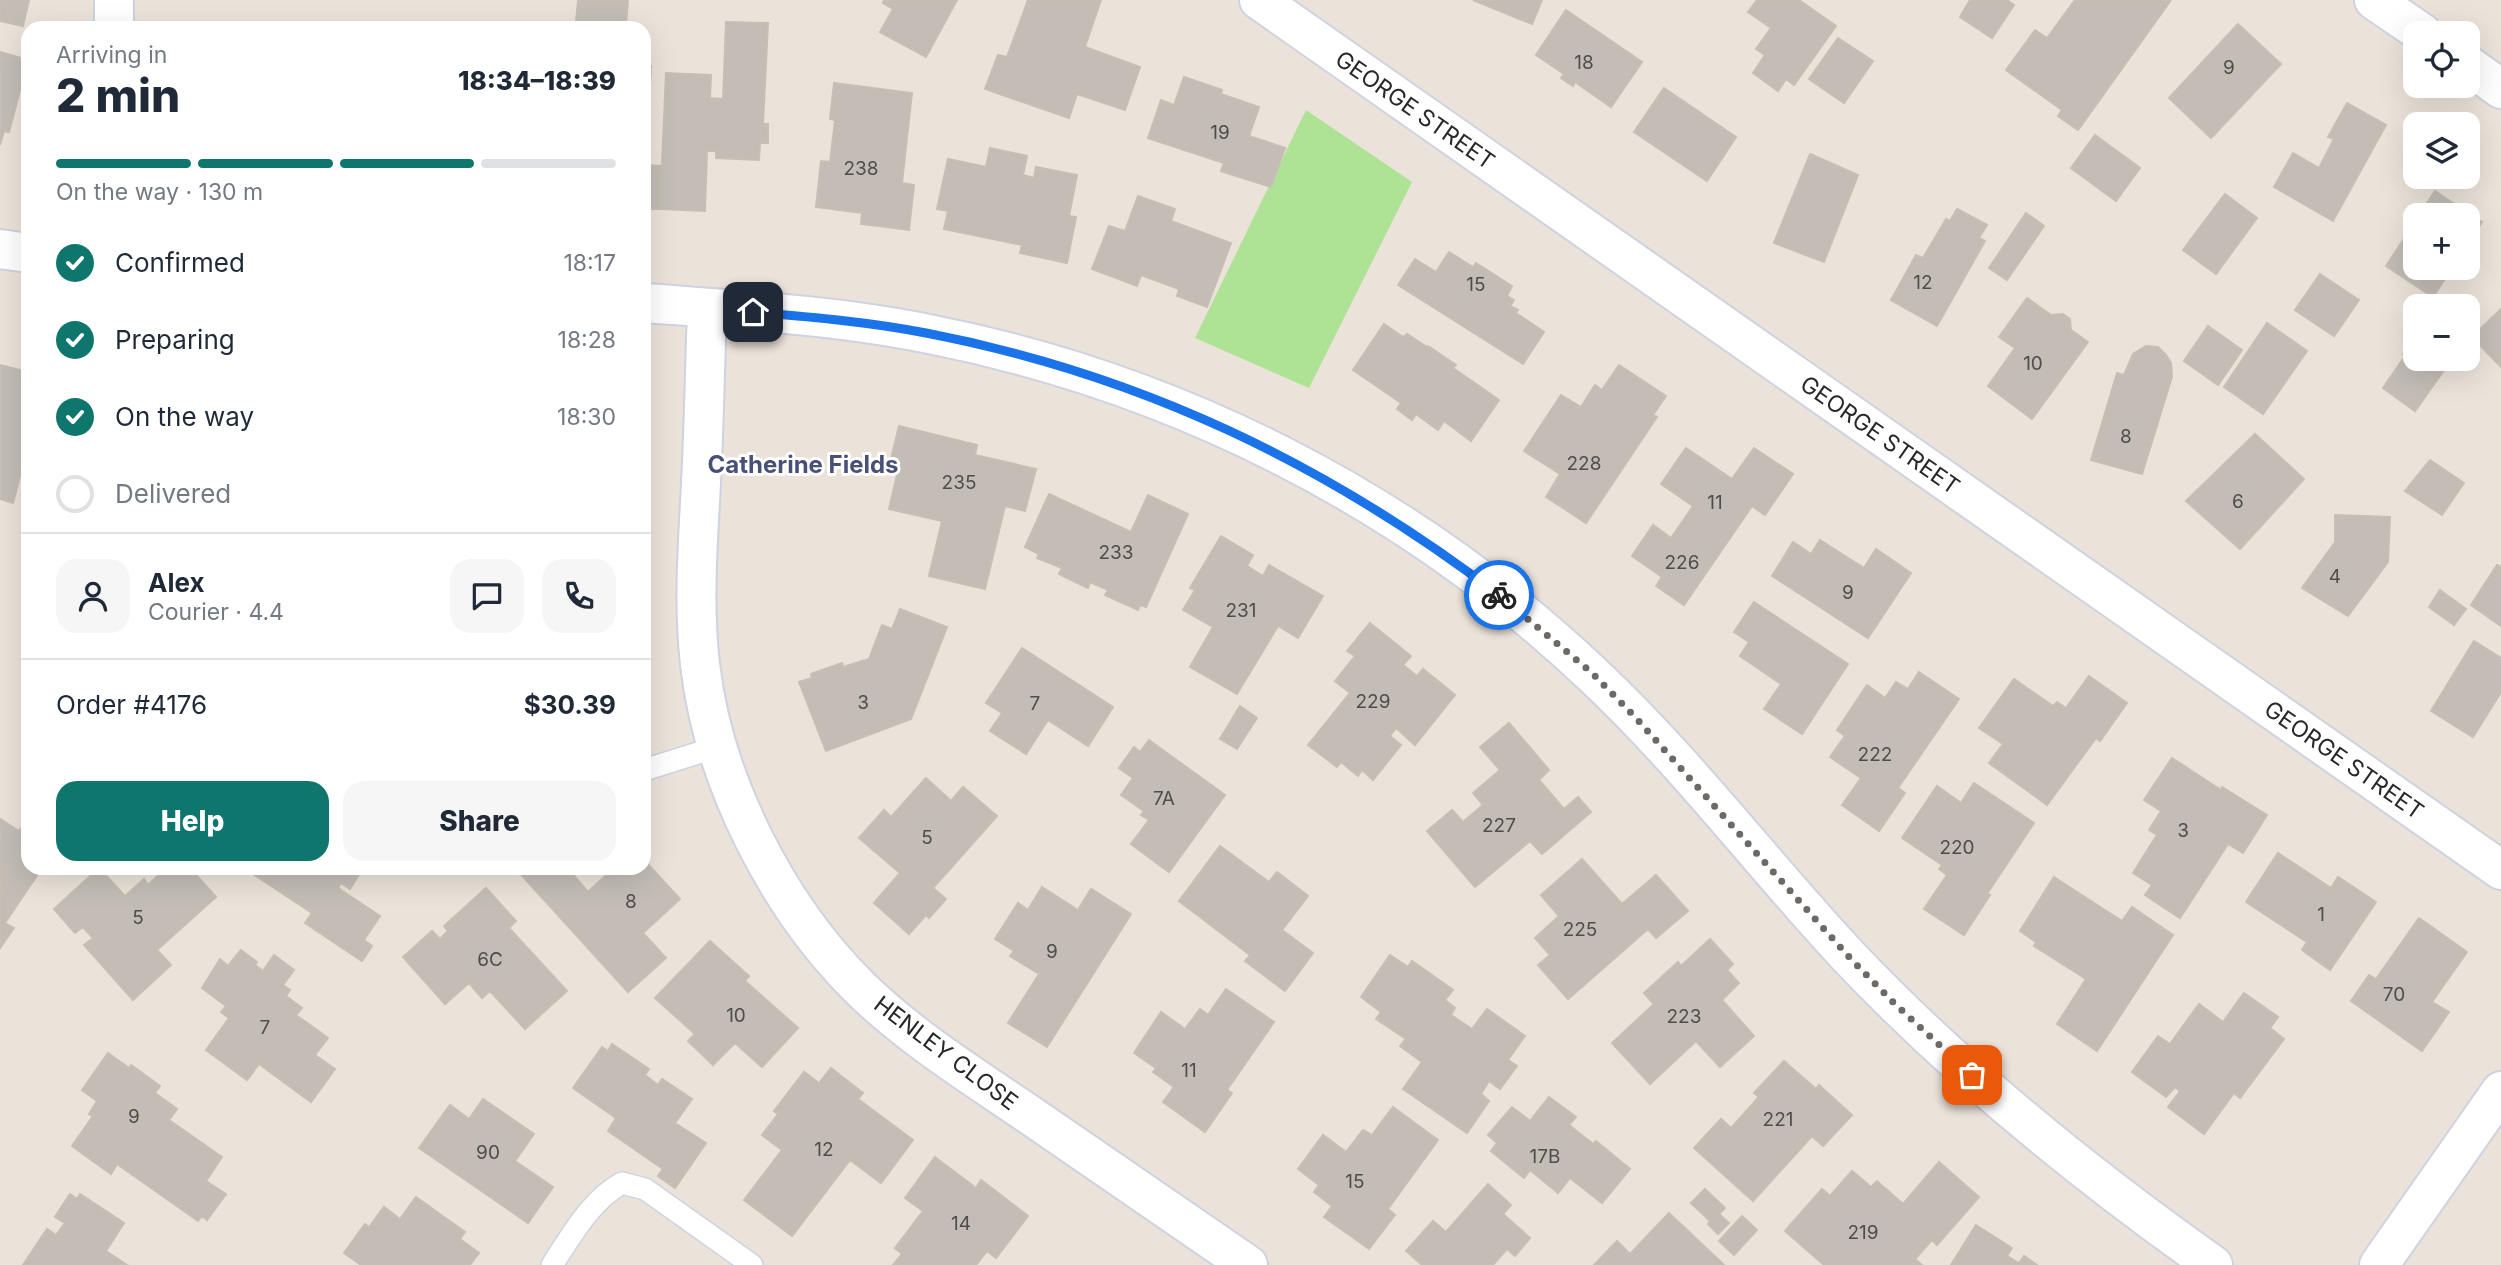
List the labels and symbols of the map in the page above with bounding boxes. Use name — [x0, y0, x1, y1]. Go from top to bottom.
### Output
street label: GEORGE STREET — [1330, 45, 1500, 175]
house number: 18 — [1574, 51, 1594, 74]
house number: 9 — [2223, 56, 2235, 79]
house number: 19 — [1210, 121, 1230, 144]
house number: 238 — [843, 157, 879, 180]
house number: 12 — [1913, 271, 1933, 294]
house number: 15 — [1466, 273, 1486, 296]
pin — [723, 282, 783, 342]
house number: 10 — [2023, 352, 2043, 375]
street label: GEORGE STREET — [1795, 370, 1965, 500]
house number: 8 — [2120, 425, 2132, 448]
district label: Catherine Fields — [707, 450, 899, 479]
house number: 228 — [1567, 452, 1601, 475]
house number: 235 — [942, 471, 976, 494]
house number: 6 — [2232, 490, 2244, 513]
house number: 11 — [1707, 491, 1723, 514]
house number: 233 — [1098, 541, 1134, 564]
house number: 226 — [1665, 551, 1699, 574]
courier — [1464, 560, 1534, 630]
house number: 4 — [2329, 565, 2341, 588]
house number: 9 — [1842, 581, 1854, 604]
house number: 231 — [1225, 599, 1257, 622]
house number: 229 — [1356, 690, 1390, 713]
house number: 3 — [857, 691, 869, 714]
house number: 7 — [1030, 692, 1040, 715]
street label: GEORGE STREET — [2259, 695, 2429, 825]
house number: 222 — [1858, 743, 1892, 766]
house number: 7A — [1153, 787, 1175, 810]
house number: 227 — [1482, 814, 1516, 837]
house number: 3 — [2177, 819, 2189, 842]
house number: 5 — [921, 826, 933, 849]
house number: 220 — [1939, 836, 1975, 859]
house number: 8 — [625, 890, 637, 913]
house number: 1 — [2317, 903, 2325, 926]
house number: 5 — [132, 906, 144, 929]
house number: 225 — [1563, 918, 1597, 941]
house number: 9 — [1046, 940, 1058, 963]
house number: 6C — [477, 948, 503, 971]
house number: 70 — [2383, 983, 2405, 1006]
street label: HENLEY CLOSE — [869, 990, 1023, 1116]
house number: 10 — [726, 1004, 746, 1027]
house number: 223 — [1667, 1005, 1701, 1028]
house number: 7 — [260, 1016, 270, 1039]
pin — [1942, 1045, 2002, 1105]
house number: 11 — [1181, 1059, 1197, 1082]
house number: 9 — [128, 1105, 140, 1128]
house number: 221 — [1763, 1108, 1793, 1131]
house number: 12 — [814, 1138, 834, 1161]
house number: 90 — [476, 1141, 500, 1164]
house number: 17B — [1530, 1145, 1560, 1168]
house number: 15 — [1345, 1170, 1365, 1193]
house number: 14 — [951, 1212, 971, 1235]
house number: 219 — [1847, 1221, 1879, 1244]

